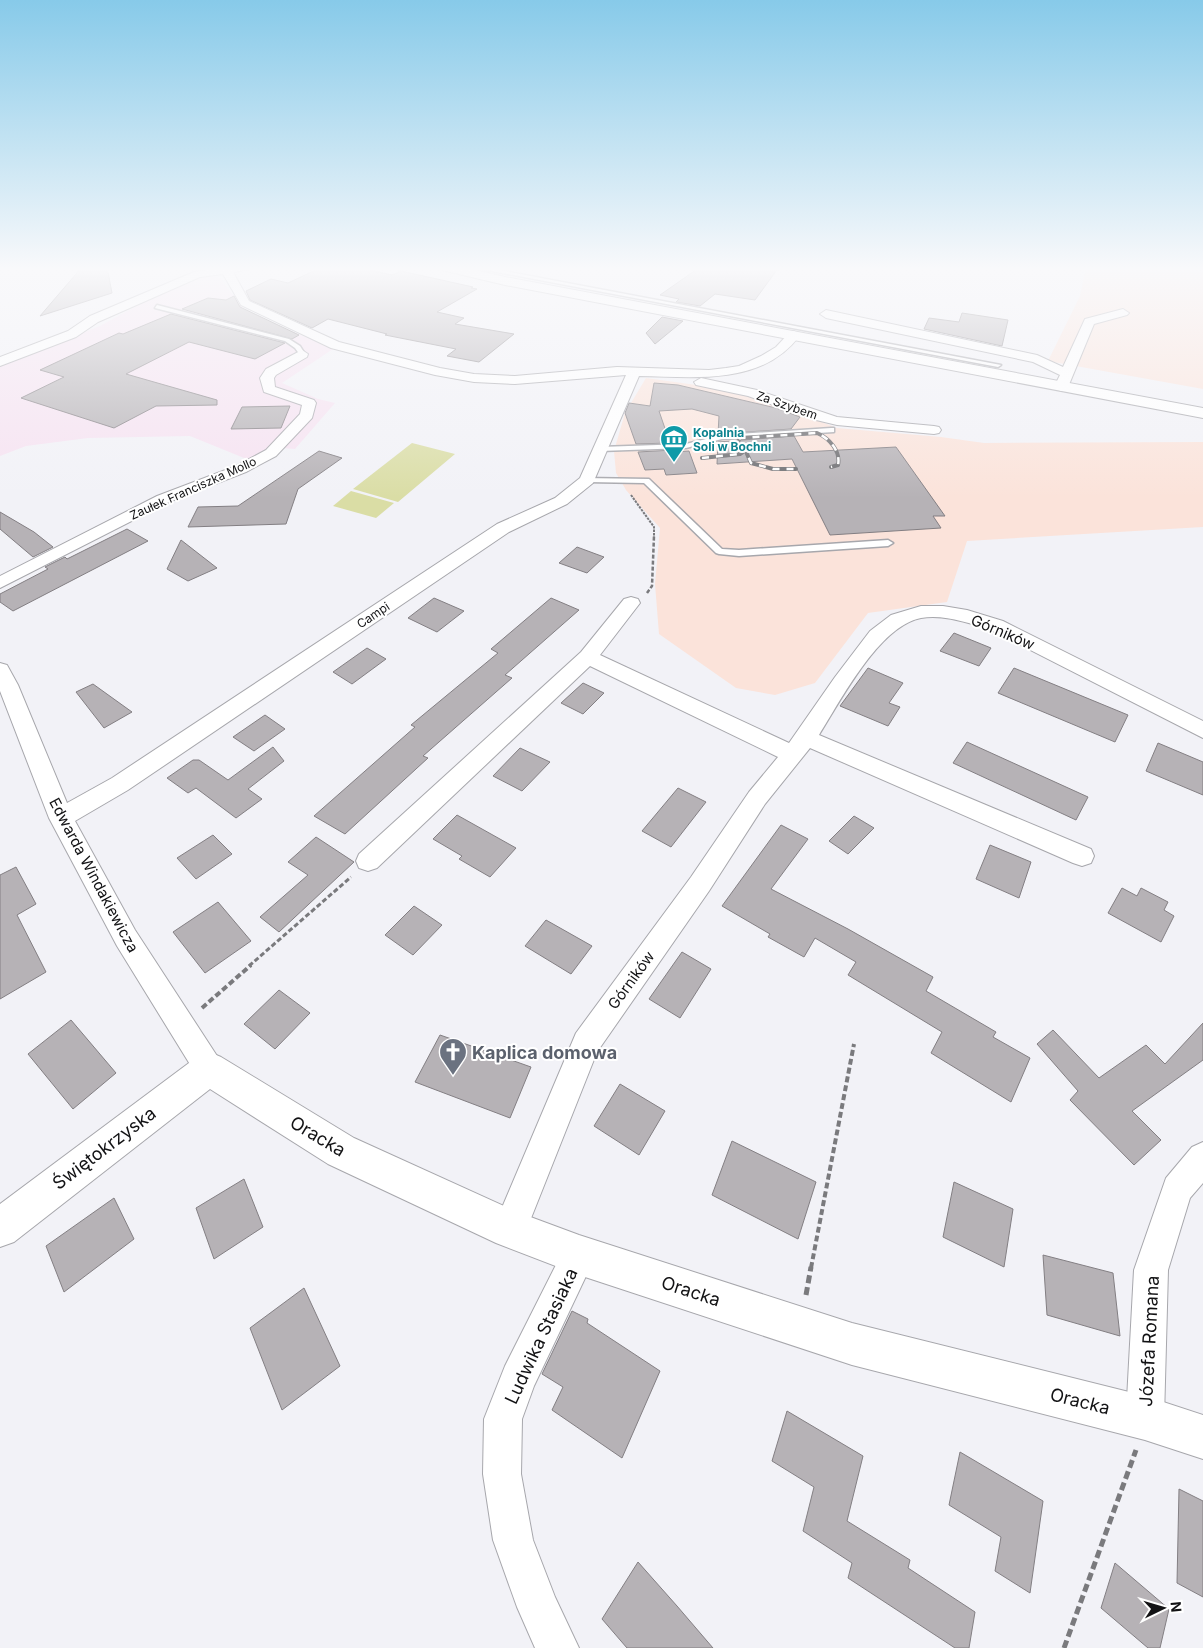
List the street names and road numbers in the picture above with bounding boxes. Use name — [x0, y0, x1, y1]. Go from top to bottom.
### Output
street label: Za Szybem — [754, 388, 820, 422]
street label: Zaułek Franciszka Mollo — [127, 453, 259, 523]
street label: Campi — [354, 599, 392, 631]
street label: Górników — [968, 610, 1038, 654]
street label: Edwarda Windakiewicza — [45, 794, 143, 956]
street label: Górników — [603, 947, 659, 1013]
street label: Świętokrzyska — [48, 1102, 160, 1194]
street label: Oracka — [286, 1111, 350, 1161]
street label: Ludwika Stasiaka — [500, 1265, 582, 1407]
street label: Oracka — [659, 1272, 723, 1310]
street label: Józefa Romana — [1135, 1275, 1163, 1407]
street label: Oracka — [1048, 1383, 1112, 1419]

